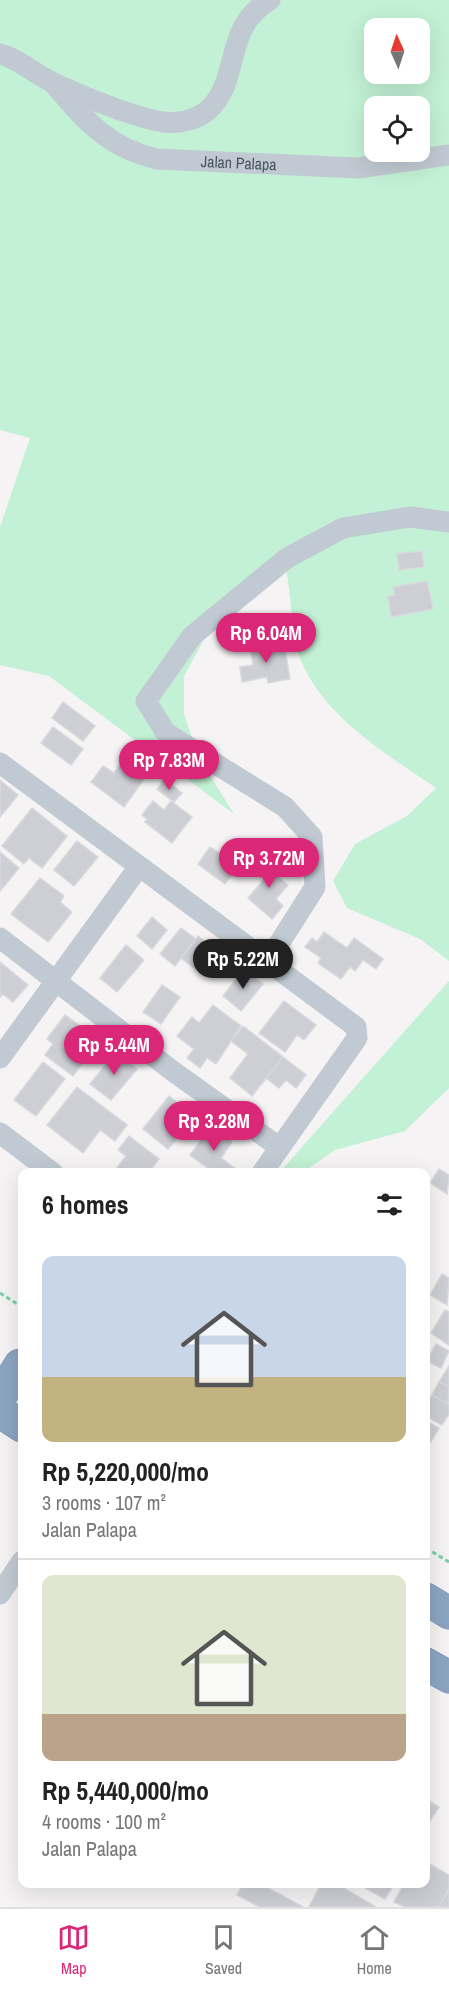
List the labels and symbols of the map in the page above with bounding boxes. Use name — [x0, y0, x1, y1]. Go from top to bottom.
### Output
north arrow — [364, 18, 430, 84]
street label: Jalan Palapa — [200, 150, 278, 175]
pin: Rp 6.04M — [204, 613, 328, 664]
pin: Rp 7.83M — [107, 740, 231, 791]
pin: Rp 3.72M — [207, 838, 331, 889]
pin: Rp 5.22M — [181, 939, 305, 990]
pin: Rp 5.44M — [52, 1025, 176, 1076]
pin: Rp 3.28M — [152, 1101, 276, 1152]

